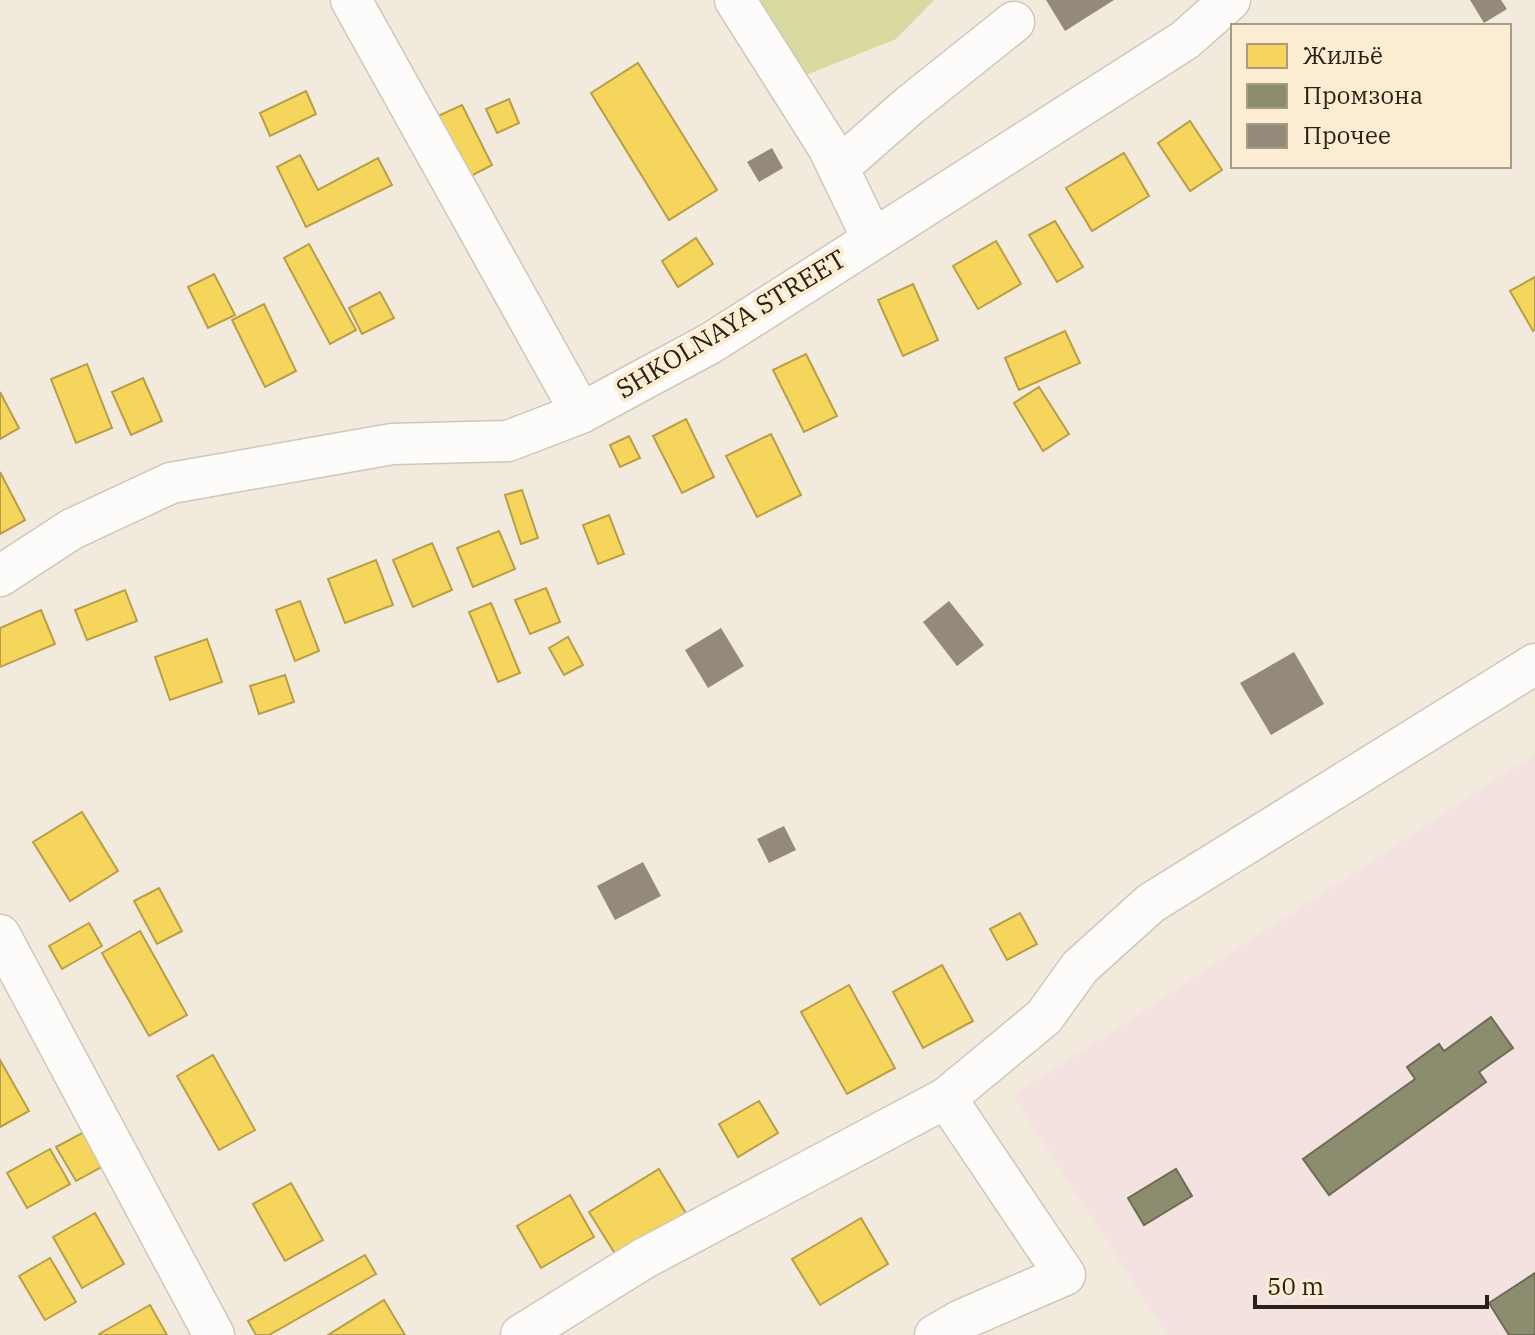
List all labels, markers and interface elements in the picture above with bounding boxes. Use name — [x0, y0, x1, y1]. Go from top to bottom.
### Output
legend — [1231, 24, 1511, 168]
text: Жильё — [1303, 39, 1383, 71]
text: Промзона — [1303, 79, 1423, 111]
text: Прочее — [1303, 119, 1391, 151]
street label: SHKOLNAYA STREET — [609, 241, 852, 405]
scale bar — [1255, 1259, 1487, 1309]
text: 50 m — [1267, 1270, 1324, 1302]

